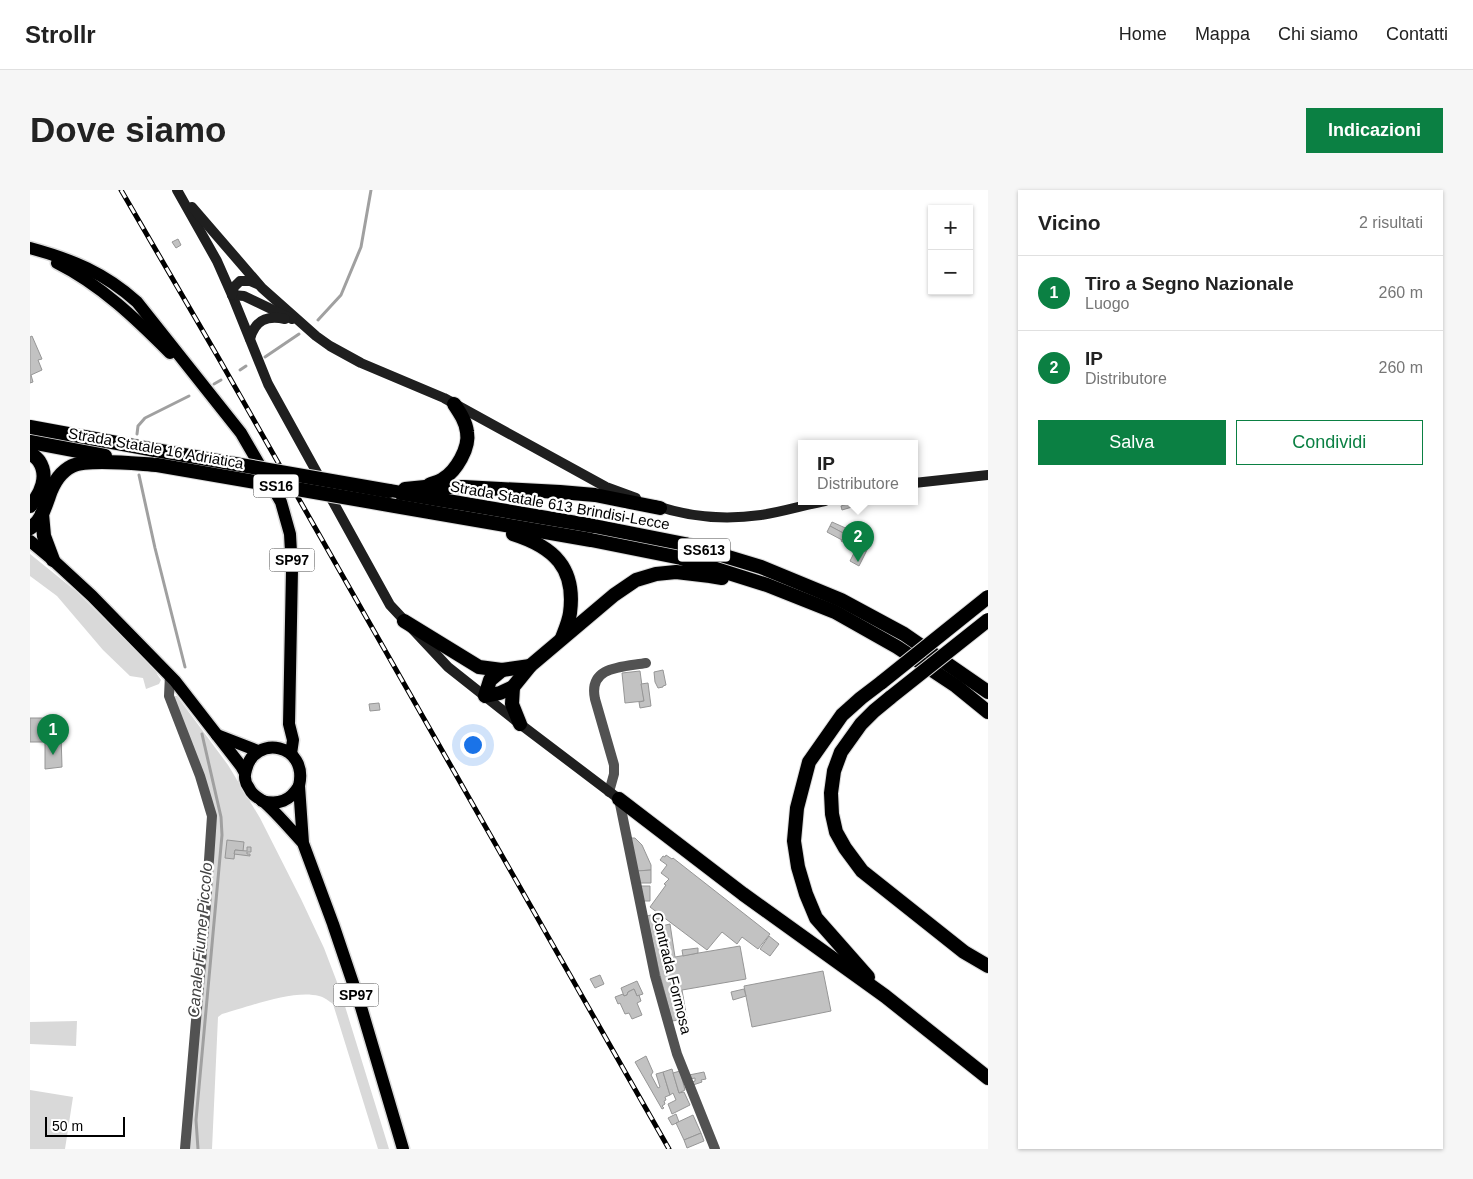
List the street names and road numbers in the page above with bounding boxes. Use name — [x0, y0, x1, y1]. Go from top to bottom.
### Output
street label: Strada Statale 16 Adriatica — [67, 424, 246, 472]
road number: SS16 — [254, 474, 298, 498]
street label: Strada Statale 613 Brindisi-Lecce — [449, 477, 671, 533]
road number: SS613 — [678, 538, 730, 562]
road number: SP97 — [270, 548, 314, 572]
street label: Contrada Formosa — [649, 910, 696, 1036]
road number: SP97 — [334, 984, 378, 1006]

